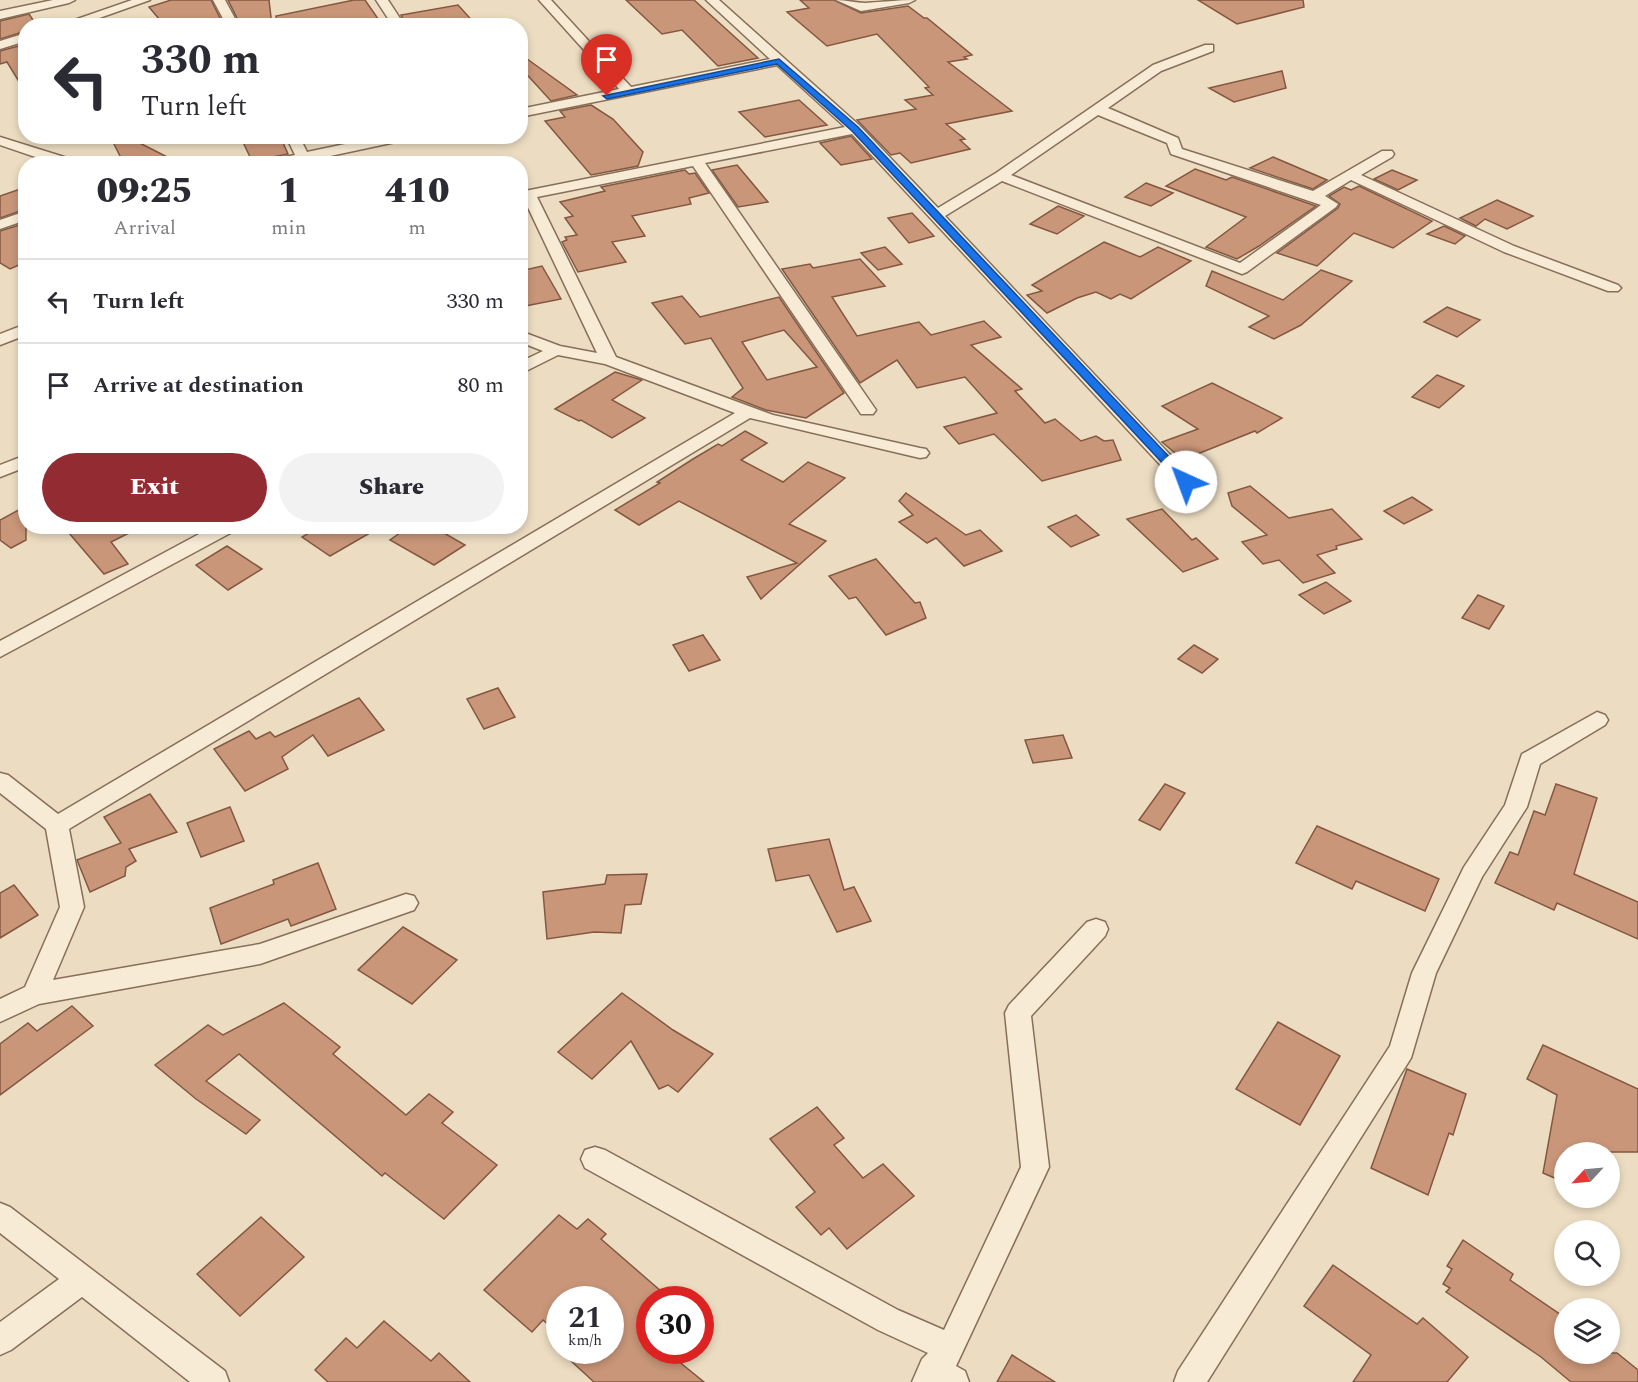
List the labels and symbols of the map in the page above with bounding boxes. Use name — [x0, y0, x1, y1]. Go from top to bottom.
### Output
pin — [581, 34, 632, 96]
position arrow — [1154, 450, 1218, 514]
north arrow — [1554, 1142, 1620, 1208]
speed limit sign: 30 — [636, 1286, 714, 1364]

